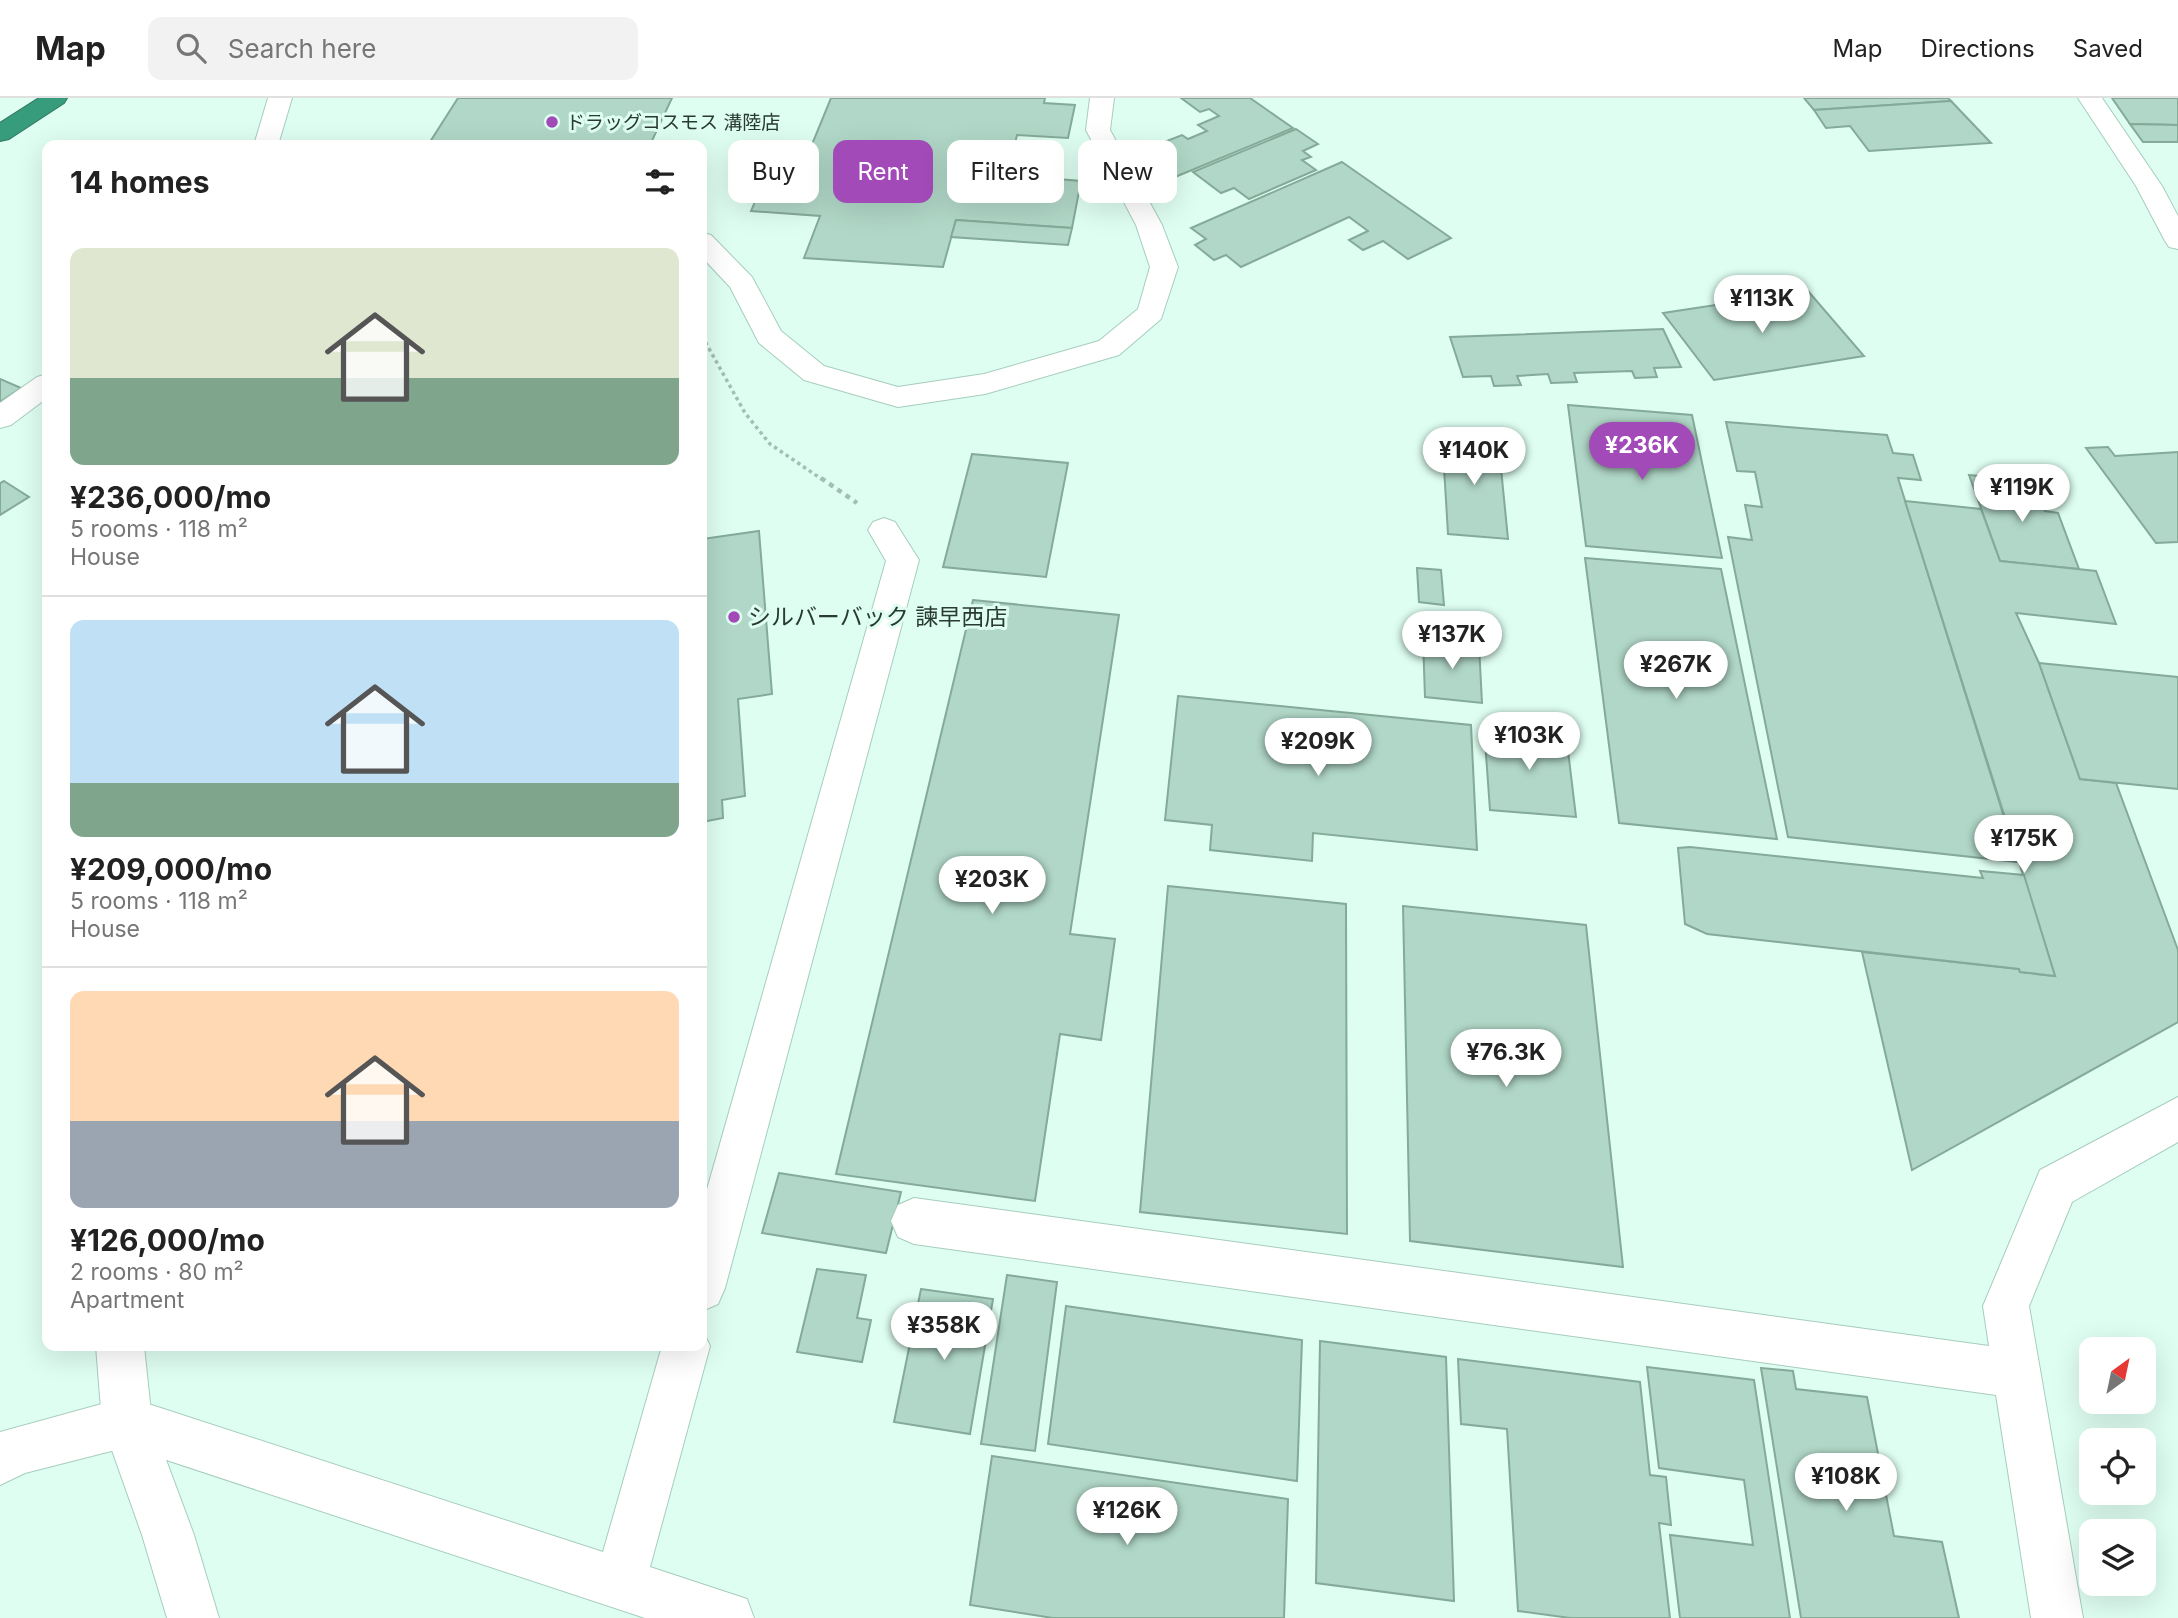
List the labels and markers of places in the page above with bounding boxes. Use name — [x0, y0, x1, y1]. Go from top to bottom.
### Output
place label: ドラッグコスモス 溝陸店 — [566, 111, 780, 134]
marker: ドラッグコスモス 溝陸店 — [544, 114, 560, 130]
pin: ¥113K — [1713, 275, 1811, 335]
pin: ¥236K — [1593, 422, 1691, 482]
pin: ¥140K — [1425, 428, 1523, 487]
pin: ¥119K — [1973, 464, 2071, 524]
place label: シルバーバック 諫早西店 — [748, 603, 1007, 631]
marker: シルバーバック 諫早西店 — [726, 609, 742, 625]
pin: ¥137K — [1403, 612, 1501, 671]
pin: ¥267K — [1627, 642, 1725, 701]
pin: ¥103K — [1480, 712, 1578, 772]
pin: ¥209K — [1269, 718, 1367, 778]
pin: ¥175K — [1975, 816, 2073, 875]
pin: ¥203K — [943, 856, 1041, 916]
pin: ¥76.3K — [1449, 1030, 1563, 1089]
pin: ¥358K — [895, 1302, 993, 1362]
pin: ¥108K — [1797, 1454, 1895, 1513]
pin: ¥126K — [1078, 1488, 1176, 1547]

